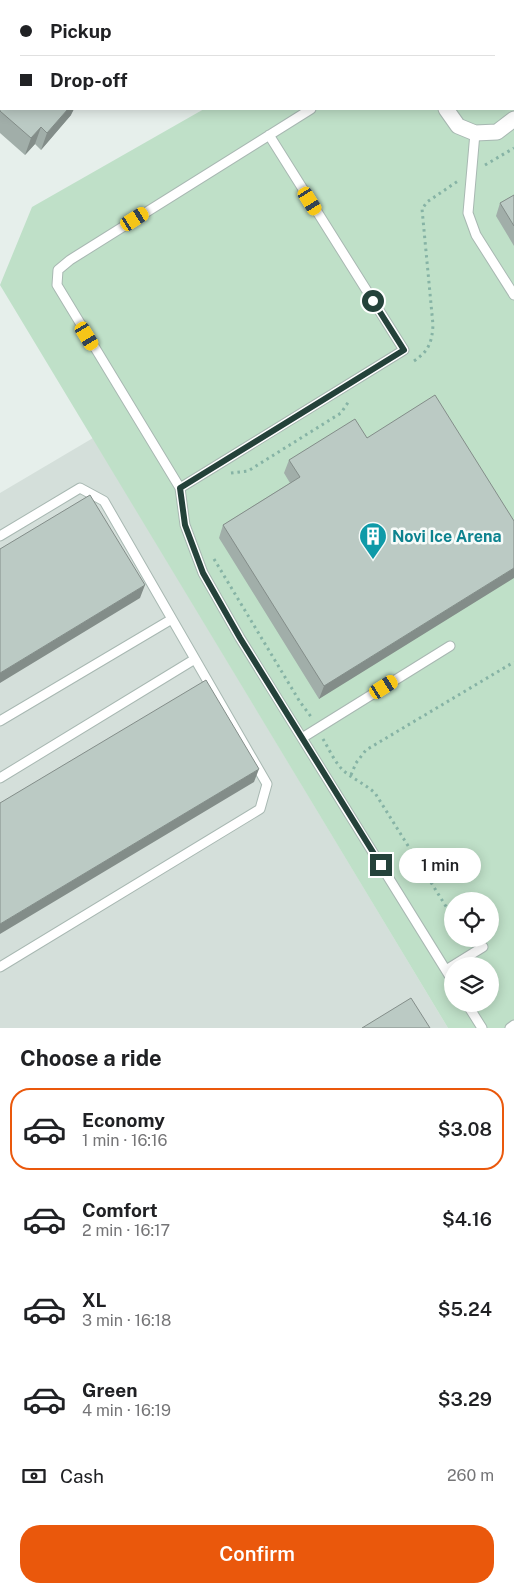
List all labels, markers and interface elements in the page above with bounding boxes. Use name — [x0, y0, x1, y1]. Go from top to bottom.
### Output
text: Pickup — [50, 20, 112, 42]
text: Drop-off — [50, 69, 127, 91]
car — [295, 184, 324, 218]
car — [118, 205, 151, 233]
route start — [362, 290, 384, 312]
car — [72, 319, 101, 353]
building icon: Novi Ice Arena — [358, 521, 388, 560]
place label: Novi Ice Arena — [392, 527, 502, 546]
car — [367, 673, 400, 701]
callout: 1 min — [398, 848, 481, 882]
route end — [370, 854, 392, 876]
text: 1 min — [421, 856, 459, 875]
map controls — [444, 892, 499, 1012]
button: locate — [444, 892, 499, 947]
button: layers — [444, 957, 499, 1012]
text: Choose a ride — [20, 1045, 162, 1071]
icon: car — [22, 1107, 67, 1152]
text: Economy — [82, 1109, 165, 1131]
text: $3.08 — [438, 1118, 492, 1140]
text: 1 min · 16:16 — [82, 1131, 167, 1150]
icon: car — [22, 1197, 67, 1242]
text: Comfort — [82, 1199, 158, 1221]
text: $4.16 — [442, 1208, 492, 1230]
text: 2 min · 16:17 — [82, 1221, 170, 1240]
icon: car — [22, 1287, 67, 1332]
text: XL — [82, 1289, 107, 1311]
text: $5.24 — [438, 1298, 492, 1320]
text: 3 min · 16:18 — [82, 1311, 171, 1330]
icon: car — [22, 1377, 67, 1422]
text: Green — [82, 1379, 137, 1401]
text: $3.29 — [438, 1388, 492, 1410]
text: 4 min · 16:19 — [82, 1401, 171, 1420]
icon: cash — [20, 1462, 48, 1490]
text: Cash — [60, 1465, 104, 1487]
text: 260 m — [447, 1466, 494, 1485]
button: Confirm — [20, 1525, 494, 1583]

